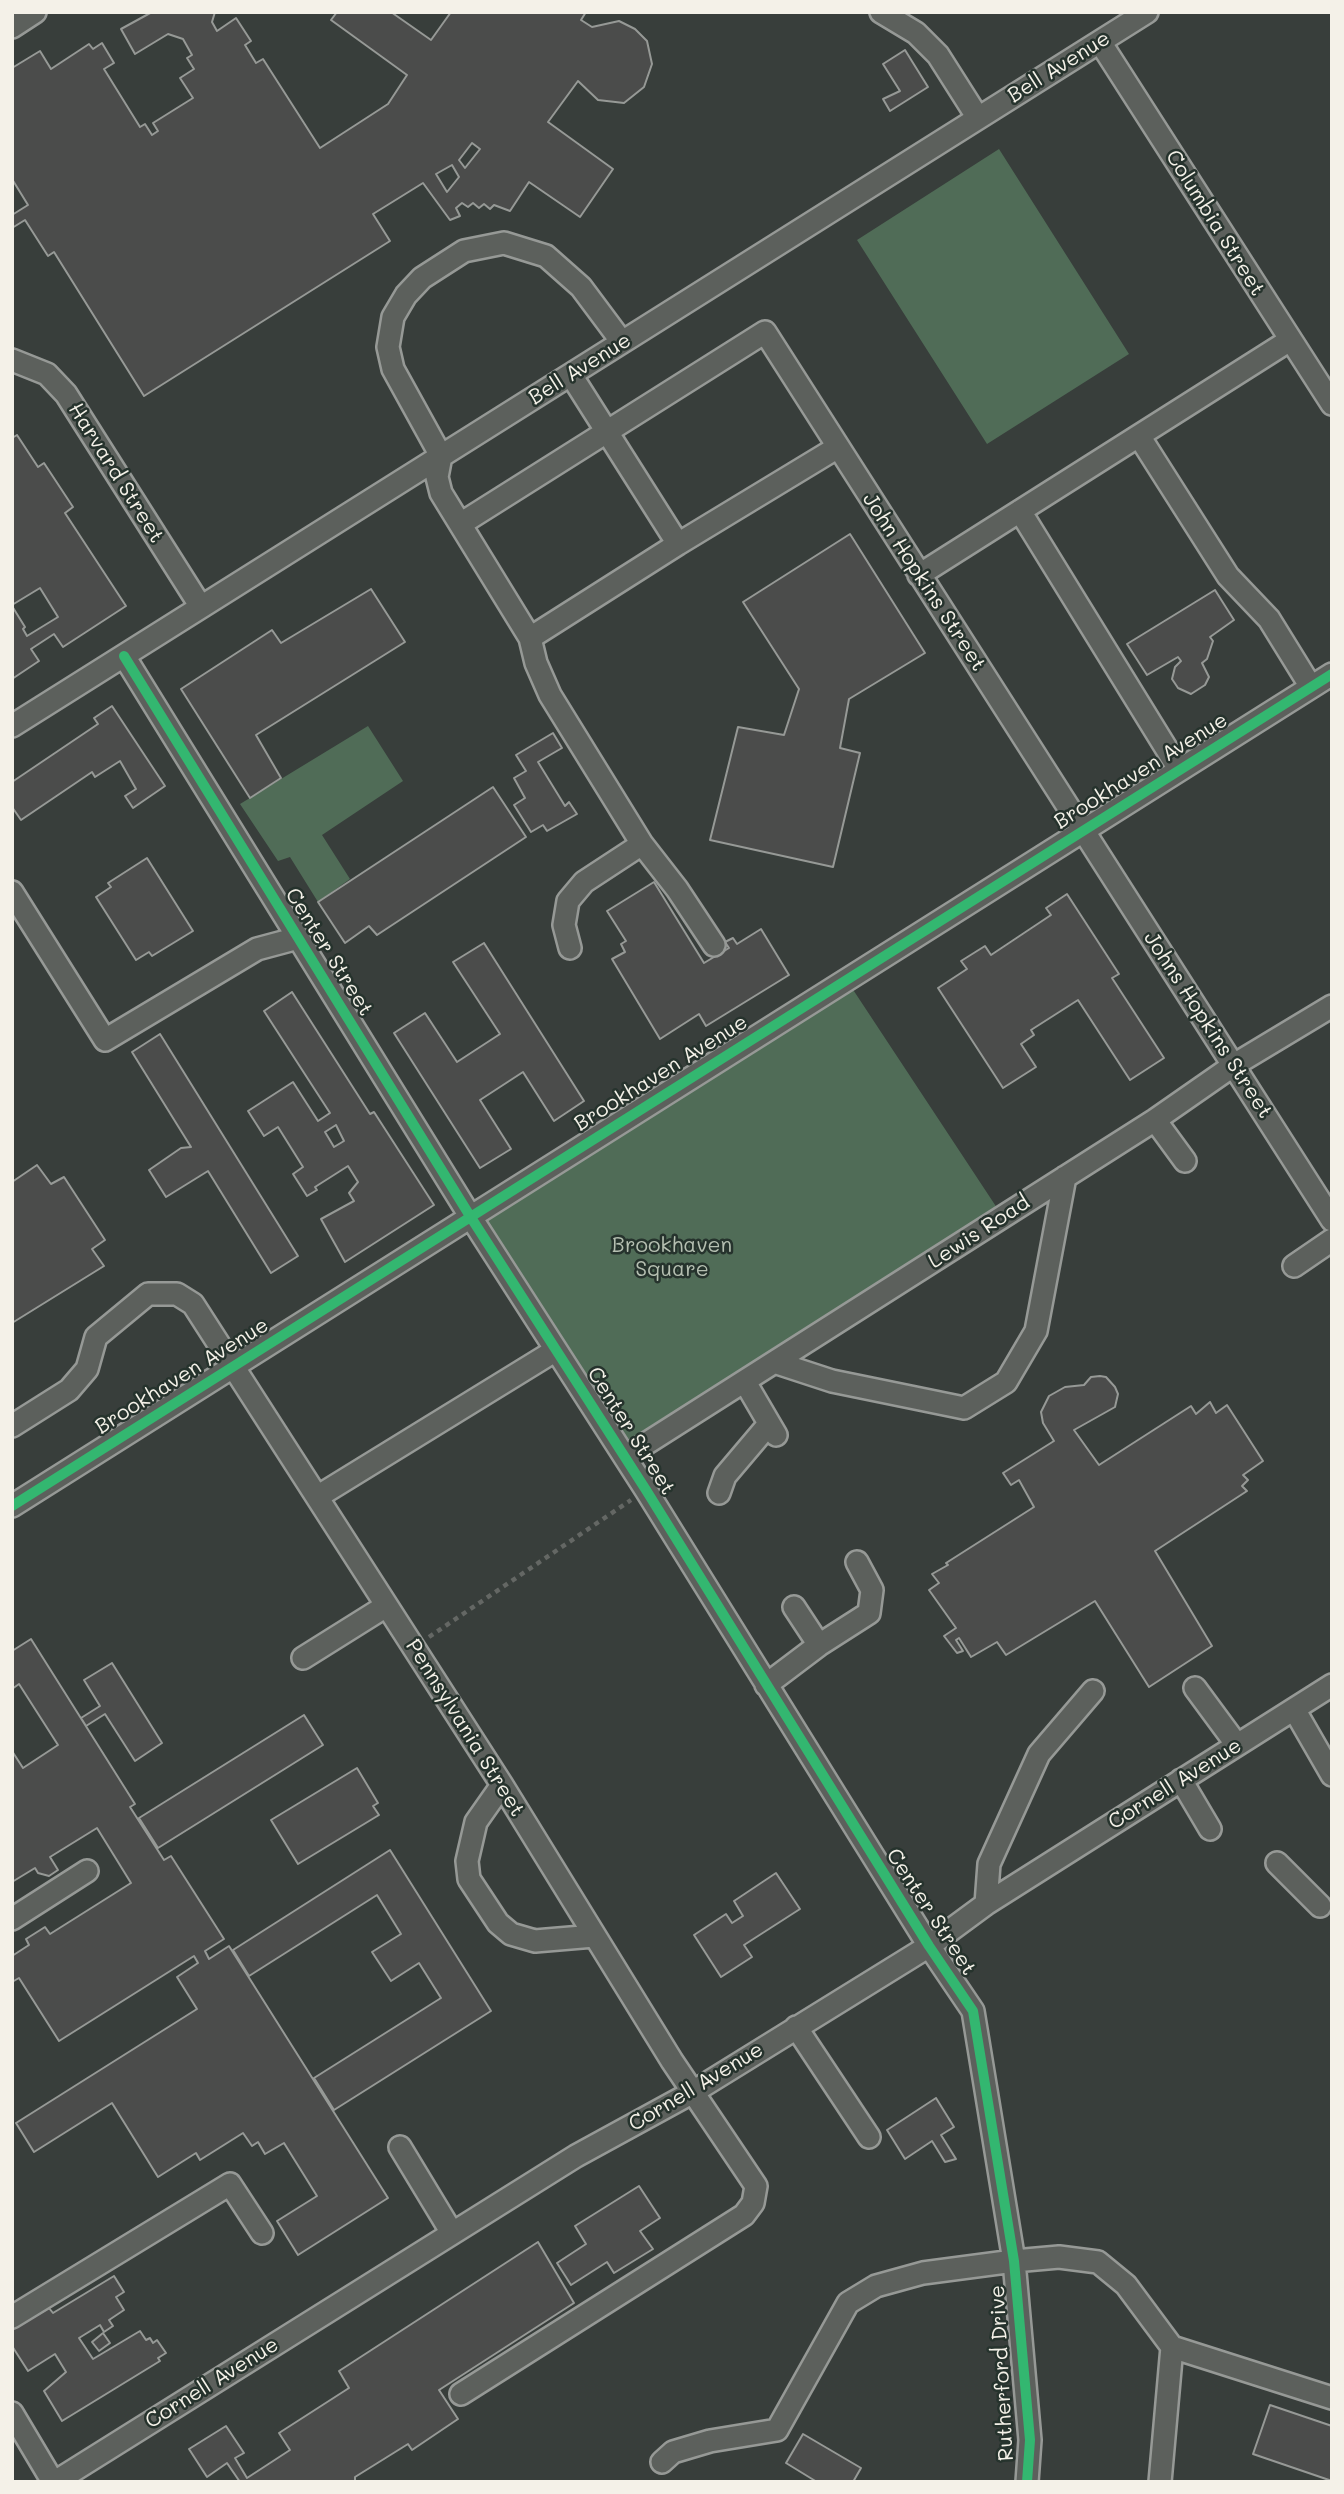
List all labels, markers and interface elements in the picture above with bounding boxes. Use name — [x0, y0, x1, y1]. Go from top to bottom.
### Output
street label: Bell Avenue — [1003, 26, 1115, 108]
street label: Columbia Street — [1160, 145, 1270, 301]
street label: Bell Avenue — [524, 328, 636, 410]
street label: Harvard Street — [63, 398, 169, 548]
street label: John Hopkins Street — [857, 488, 991, 676]
street label: Brookhaven Avenue — [1050, 707, 1232, 835]
street label: Center Street — [280, 883, 378, 1021]
street label: Johns Hopkins Street — [1138, 927, 1278, 1123]
street label: Brookhaven Avenue — [570, 1009, 752, 1137]
street label: Lewis Road — [923, 1190, 1035, 1274]
park label: Brookhaven Square — [612, 1233, 732, 1283]
street label: Brookhaven Avenue — [91, 1312, 273, 1440]
street label: Center Street — [582, 1362, 680, 1500]
street label: Pennsylvania Street — [400, 1635, 530, 1821]
street label: Cornell Avenue — [1104, 1733, 1246, 1835]
street label: Center Street — [881, 1844, 981, 1980]
street label: Cornell Avenue — [624, 2037, 768, 2137]
street label: Rutherford Drive — [985, 2284, 1019, 2462]
street label: Cornell Avenue — [141, 2332, 283, 2434]

